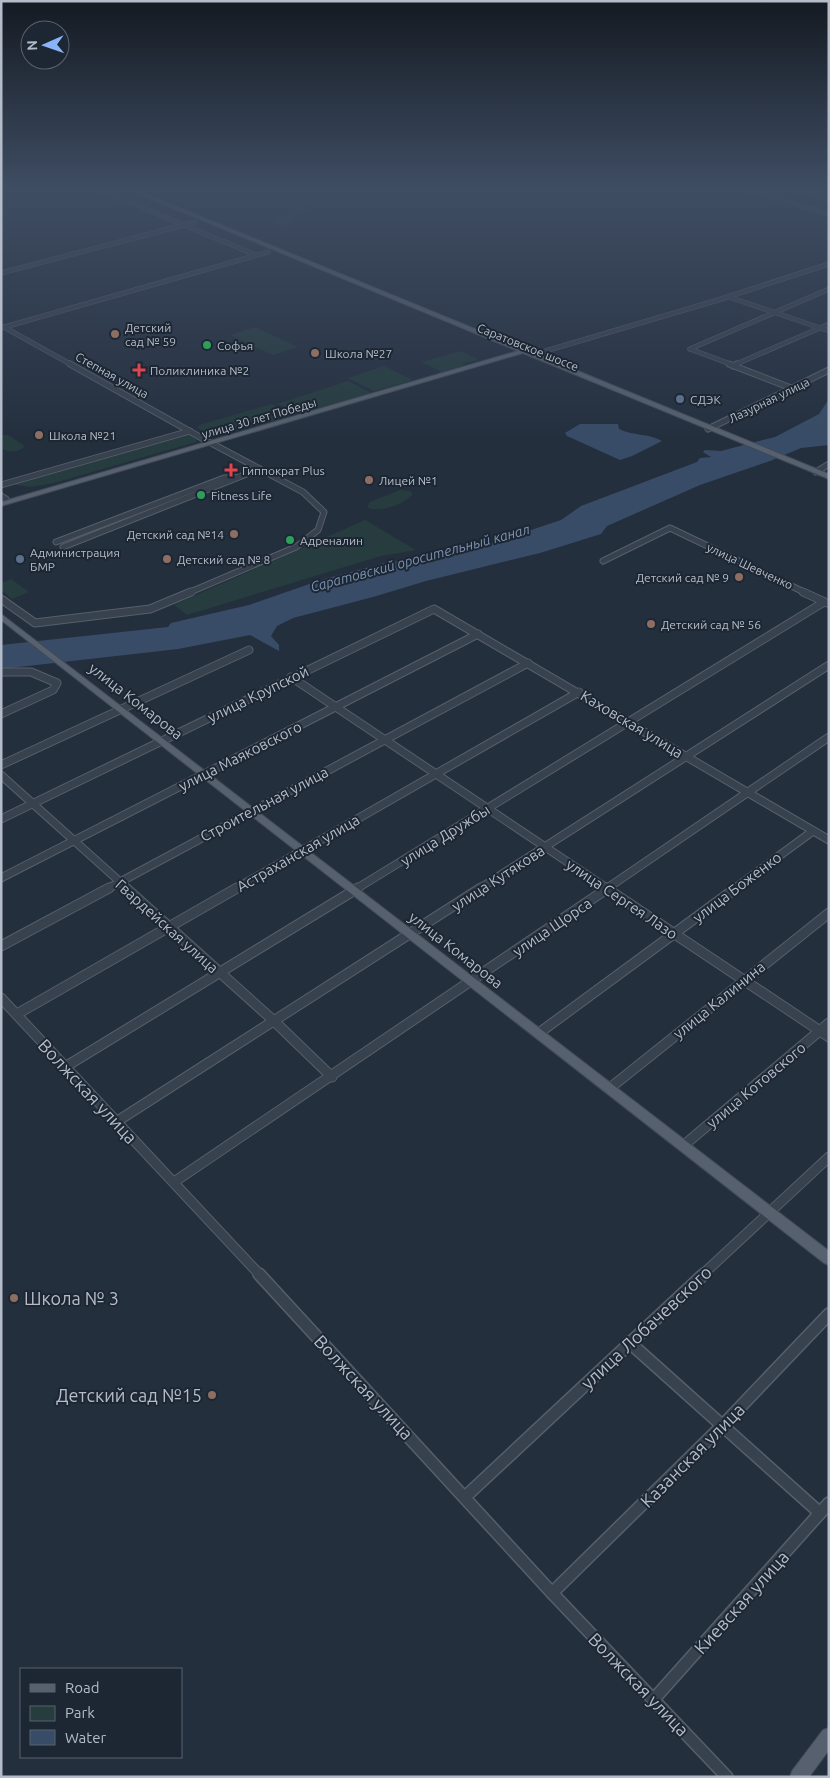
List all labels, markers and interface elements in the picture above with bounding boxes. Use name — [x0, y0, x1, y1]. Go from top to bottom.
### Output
north arrow — [20, 20, 70, 70]
text: N — [24, 40, 40, 51]
place label: Детский сад № 59 — [125, 321, 176, 348]
street label: Саратовское шоссе — [475, 321, 581, 373]
marker: Детский сад № 59 — [109, 328, 121, 340]
marker: Софья — [201, 339, 213, 351]
place label: Софья — [217, 339, 253, 352]
marker: Школа №27 — [309, 347, 321, 359]
place label: Школа №27 — [325, 347, 392, 360]
street label: Степная улица — [73, 350, 151, 400]
marker: Поликлиника №2 — [132, 363, 146, 377]
place label: Поликлиника №2 — [150, 364, 249, 377]
street label: Лазурная улица — [726, 375, 812, 425]
marker: СДЭК — [674, 393, 686, 405]
place label: СДЭК — [690, 393, 721, 406]
street label: улица 30 лет Победы — [200, 395, 318, 441]
marker: Школа №21 — [33, 429, 45, 441]
place label: Школа №21 — [49, 429, 116, 442]
marker: Гиппократ Plus — [224, 463, 238, 477]
place label: Гиппократ Plus — [242, 464, 325, 477]
marker: Лицей №1 — [363, 474, 375, 486]
place label: Лицей №1 — [379, 474, 438, 487]
marker: Fitness Life — [195, 489, 207, 501]
place label: Fitness Life — [211, 489, 272, 502]
water label: Саратовский оросительный канал — [309, 521, 532, 595]
place label: Детский сад №14 — [127, 528, 224, 541]
marker: Детский сад №14 — [228, 528, 240, 540]
marker: Адреналин — [284, 534, 296, 546]
place label: Адреналин — [300, 534, 363, 547]
street label: улица Шевченко — [705, 540, 795, 592]
place label: Администрация БМР — [30, 546, 120, 573]
marker: Администрация БМР — [14, 553, 26, 565]
marker: Детский сад № 8 — [161, 553, 173, 565]
place label: Детский сад № 8 — [177, 553, 271, 566]
place label: Детский сад № 9 — [636, 571, 729, 584]
marker: Детский сад № 9 — [733, 571, 745, 583]
marker: Детский сад № 56 — [645, 618, 657, 630]
place label: Детский сад № 56 — [661, 618, 761, 631]
street label: улица Комарова — [86, 659, 186, 743]
street label: улица Крупской — [205, 662, 311, 726]
street label: Каховская улица — [578, 687, 686, 761]
street label: улица Маяковского — [176, 718, 304, 794]
street label: Строительная улица — [197, 763, 331, 845]
street label: улица Дружбы — [397, 801, 493, 869]
street label: Астраханская улица — [234, 811, 362, 895]
street label: улица Кутякова — [448, 842, 548, 914]
street label: улица Боженко — [689, 848, 785, 926]
street label: улица Сергея Лазо — [563, 855, 681, 943]
street label: Гвардейская улица — [112, 876, 222, 976]
street label: улица Щорса — [509, 894, 595, 960]
street label: улица Комарова — [406, 908, 506, 992]
street label: улица Калинина — [670, 958, 768, 1042]
street label: Волжская улица — [34, 1035, 142, 1147]
street label: улица Котовского — [703, 1039, 809, 1131]
street label: улица Лобачевского — [577, 1261, 715, 1393]
place label: Школа № 3 — [24, 1288, 119, 1308]
marker: Школа № 3 — [8, 1292, 20, 1304]
street label: Волжская улица — [310, 1331, 418, 1443]
place label: Детский сад №15 — [56, 1385, 202, 1405]
marker: Детский сад №15 — [206, 1389, 218, 1401]
street label: Казанская улица — [636, 1399, 748, 1511]
street label: Киевская улица — [690, 1546, 792, 1658]
street label: Волжская улица — [585, 1628, 693, 1740]
legend — [20, 1668, 182, 1758]
text: Road — [65, 1679, 100, 1696]
text: Park — [65, 1704, 95, 1721]
text: Water — [65, 1729, 106, 1746]

